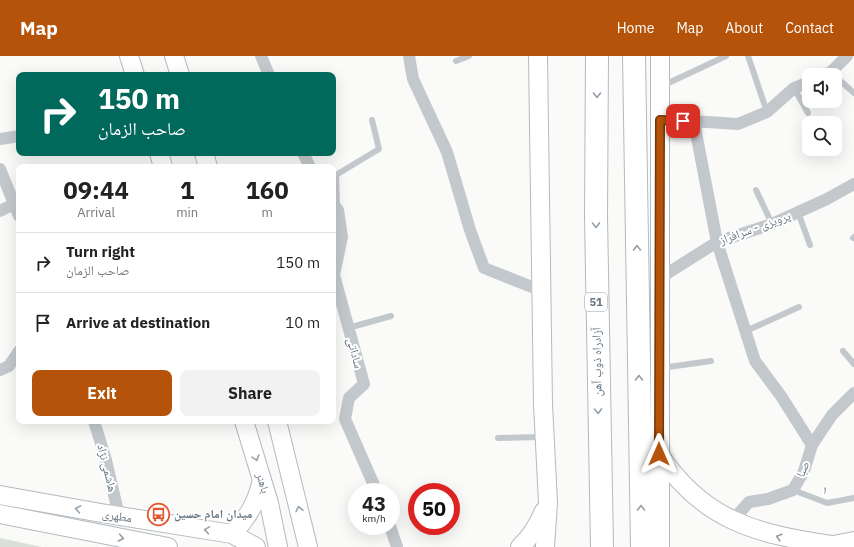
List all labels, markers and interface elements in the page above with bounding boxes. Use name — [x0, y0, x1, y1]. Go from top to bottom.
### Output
text: Map — [20, 16, 58, 40]
text: Home — [617, 19, 654, 37]
text: Map — [676, 19, 703, 37]
text: About — [725, 19, 763, 37]
text: Contact — [785, 19, 834, 37]
map controls — [802, 68, 842, 156]
button: sound — [802, 68, 842, 108]
text: 150 m — [98, 80, 180, 117]
icon: right — [32, 88, 84, 140]
one-way arrow — [593, 92, 601, 98]
pin — [666, 104, 700, 138]
icon: arrive — [672, 110, 694, 132]
button: search — [802, 116, 842, 156]
text: صاحب الزمان — [98, 117, 186, 140]
text: 09:44 — [63, 174, 129, 206]
text: 1 — [180, 174, 194, 206]
text: 160 — [245, 174, 289, 206]
text: Arrival — [77, 204, 115, 221]
text: min — [176, 204, 198, 221]
text: m — [261, 204, 273, 221]
street label: پرویزی - سرافراز — [716, 208, 793, 248]
one-way arrow — [592, 222, 600, 228]
text: Turn right — [66, 242, 135, 261]
one-way arrow — [633, 245, 641, 251]
icon: right — [32, 252, 54, 274]
text: 150 m — [276, 253, 320, 272]
text: صاحب الزمان — [66, 262, 129, 279]
road number: 51 — [585, 293, 607, 311]
icon: arrive — [32, 312, 54, 334]
text: Arrive at destination — [66, 313, 210, 332]
text: 10 m — [285, 313, 320, 332]
street label: آزادراه ذوب آهن — [588, 326, 605, 397]
street label: ساداتی — [344, 336, 367, 370]
button: Exit — [32, 370, 172, 416]
button: Share — [180, 370, 320, 416]
one-way arrow — [635, 375, 643, 381]
one-way arrow — [594, 408, 602, 414]
position arrow — [638, 433, 680, 475]
street label: هاشمی نژاد — [94, 442, 121, 493]
one-way arrow — [251, 454, 260, 461]
street label: صبا — [793, 459, 813, 479]
street label: باهنر — [253, 470, 274, 495]
street label: ۱ — [821, 482, 830, 497]
speed limit sign: 50 — [408, 483, 460, 535]
text: 43 — [362, 490, 386, 517]
bus stop icon: میدان امام حسین — [145, 501, 171, 527]
one-way arrow — [75, 505, 81, 513]
one-way arrow — [637, 505, 645, 511]
street label: مطهری — [101, 506, 133, 525]
place label: میدان امام حسین — [174, 506, 253, 522]
one-way arrow — [295, 506, 303, 512]
text: km/h — [362, 512, 386, 525]
one-way arrow — [204, 526, 210, 534]
one-way arrow — [118, 533, 124, 541]
one-way arrow — [776, 533, 783, 541]

